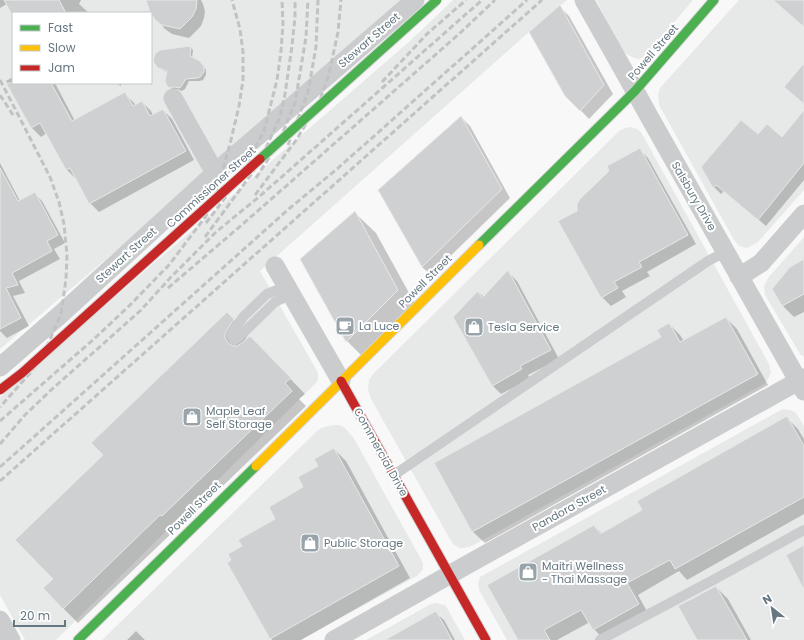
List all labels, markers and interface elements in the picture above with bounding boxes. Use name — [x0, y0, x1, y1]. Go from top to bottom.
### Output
street label: Stewart Street — [335, 9, 403, 71]
legend — [12, 12, 152, 84]
text: Fast — [48, 19, 73, 36]
street label: Powell Street — [624, 20, 682, 84]
text: Slow — [48, 39, 76, 56]
text: Jam — [48, 59, 75, 76]
street label: Commissioner Street — [163, 142, 259, 232]
street label: Salsbury Drive — [668, 158, 720, 234]
street label: Stewart Street — [92, 223, 160, 287]
street label: Powell Street — [395, 251, 455, 311]
cafe icon: La Luce — [334, 315, 356, 337]
shop icon: Tesla Service — [463, 316, 485, 338]
place label: La Luce — [359, 318, 400, 334]
place label: Tesla Service — [488, 319, 560, 335]
place label: Maple Leaf Self Storage — [206, 403, 272, 432]
street label: Commercial Drive — [350, 405, 412, 499]
shop icon: Maple Leaf Self Storage — [181, 406, 203, 428]
street label: Powell Street — [164, 478, 224, 538]
street label: Pandora Street — [529, 481, 609, 535]
shop icon: Public Storage — [299, 532, 321, 554]
place label: Public Storage — [324, 535, 403, 551]
place label: Maitri Wellness - Thai Massage — [542, 558, 627, 587]
shop icon: Maitri Wellness - Thai Massage — [517, 561, 539, 583]
north arrow — [752, 588, 792, 628]
text: N — [759, 590, 775, 608]
scale bar — [14, 602, 65, 628]
text: 20 m — [20, 607, 50, 624]

